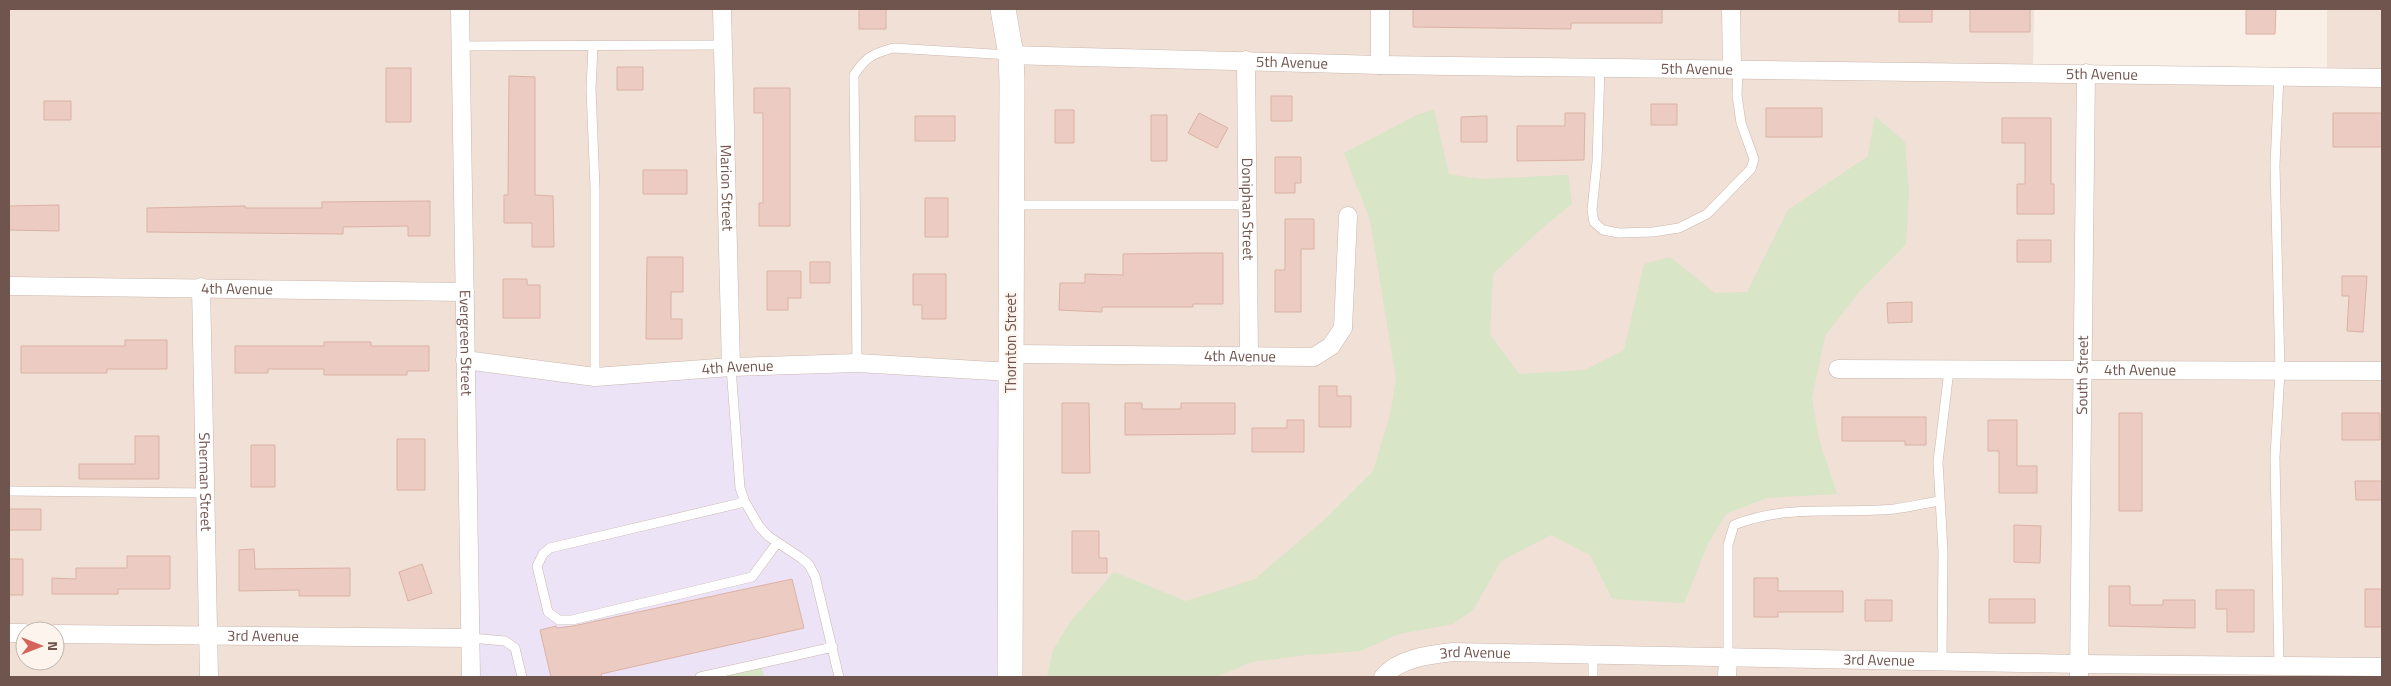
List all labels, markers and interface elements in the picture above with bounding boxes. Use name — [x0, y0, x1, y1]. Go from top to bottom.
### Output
street label: 5th Avenue — [1256, 50, 1328, 75]
street label: 5th Avenue — [1661, 57, 1733, 81]
street label: 5th Avenue — [2066, 62, 2138, 86]
street label: Marion Street — [714, 144, 740, 232]
street label: Doniphan Street — [1236, 158, 1260, 261]
street label: 4th Avenue — [201, 277, 273, 300]
street label: Evergreen Street — [454, 290, 478, 397]
street label: Thornton Street — [999, 292, 1022, 393]
street label: South Street — [2070, 334, 2094, 415]
street label: 4th Avenue — [1204, 344, 1276, 368]
street label: 4th Avenue — [701, 354, 774, 380]
street label: 4th Avenue — [2104, 358, 2176, 381]
street label: Sherman Street — [193, 432, 218, 532]
north arrow — [15, 621, 65, 671]
street label: 3rd Avenue — [227, 624, 299, 647]
street label: 3rd Avenue — [1438, 640, 1511, 665]
text: N — [43, 641, 64, 651]
street label: 3rd Avenue — [1843, 647, 1915, 672]

